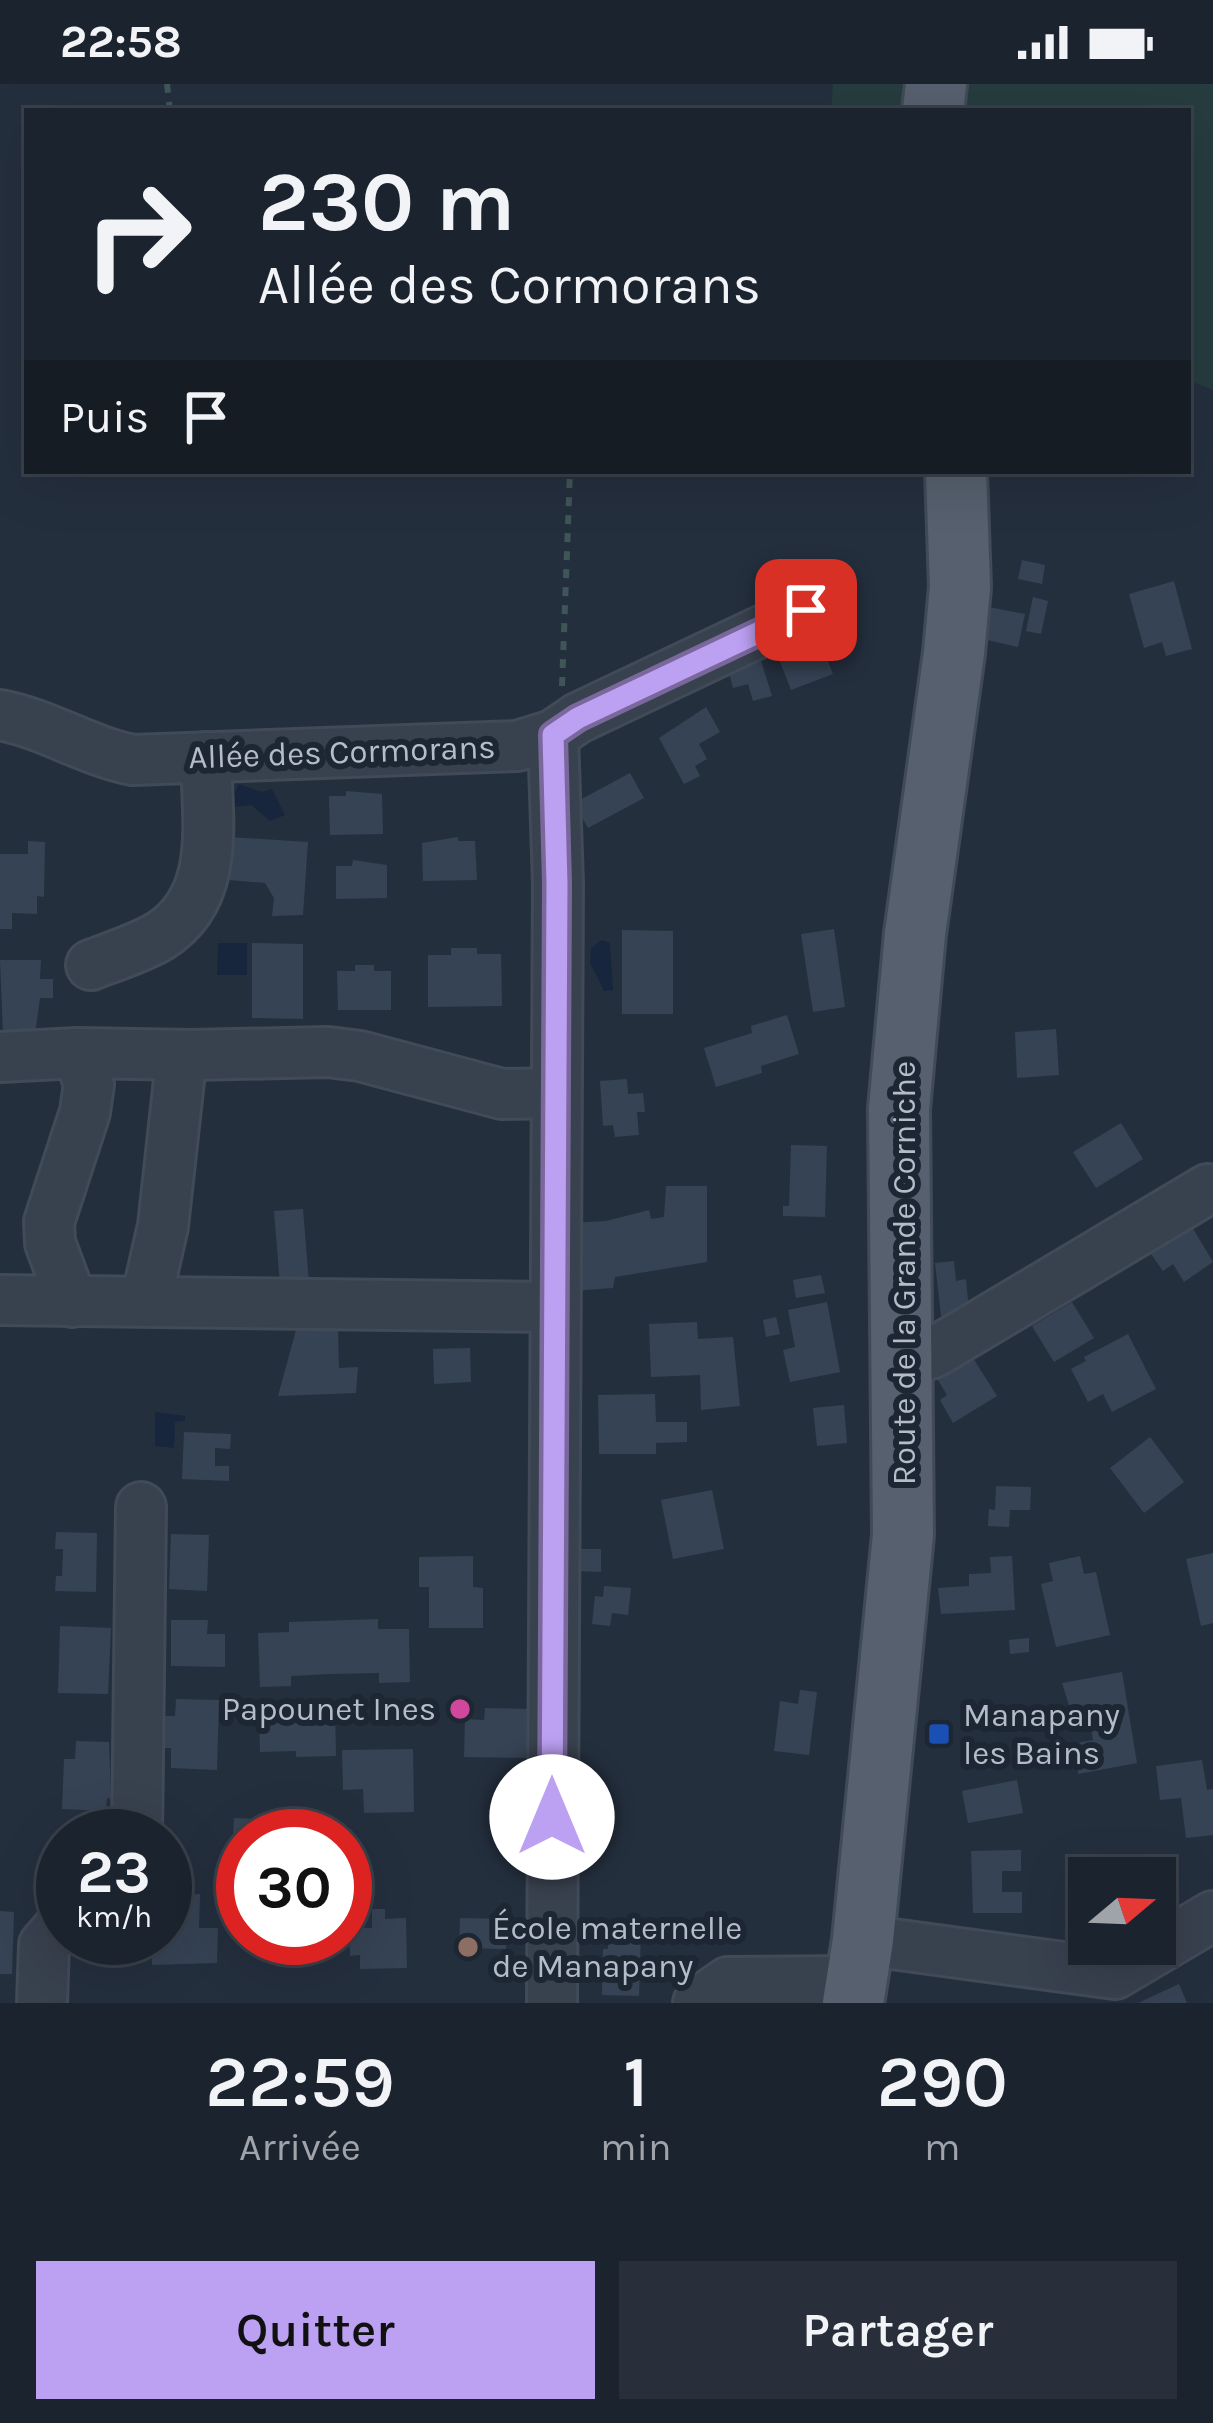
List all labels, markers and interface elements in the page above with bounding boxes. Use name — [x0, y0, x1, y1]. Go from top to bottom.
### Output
text: 22:58 — [60, 16, 182, 68]
text: 230 m — [258, 153, 515, 251]
icon: right — [60, 156, 216, 312]
text: Allée des Cormorans — [258, 253, 761, 317]
icon: arrive — [173, 384, 239, 450]
text: Puis — [60, 391, 149, 443]
pin — [755, 559, 857, 661]
icon: arrive — [773, 577, 839, 643]
street label: Allée des Cormorans — [188, 728, 496, 776]
street label: Route de la Grande Corniche — [885, 1061, 923, 1485]
place label: Papounet Ines — [222, 1690, 436, 1728]
marker: Papounet Ines — [447, 1696, 473, 1722]
place label: Manapany les Bains — [963, 1696, 1120, 1772]
marker: Manapany les Bains — [926, 1721, 952, 1747]
position arrow — [489, 1754, 615, 1880]
speed limit sign: 30 — [216, 1809, 372, 1965]
text: 23 — [77, 1837, 151, 1907]
north arrow — [1068, 1857, 1176, 1965]
map controls — [1068, 1857, 1176, 1965]
text: km/h — [76, 1899, 152, 1935]
place label: École maternelle de Manapany — [492, 1908, 742, 1985]
marker: École maternelle de Manapany — [455, 1934, 481, 1960]
text: 22:59 — [205, 2040, 395, 2124]
text: 1 — [623, 2040, 648, 2124]
text: 290 — [877, 2040, 1008, 2124]
text: Arrivée — [239, 2124, 361, 2170]
text: min — [600, 2124, 672, 2170]
text: m — [924, 2124, 961, 2170]
button: Quitter — [36, 2261, 595, 2399]
button: Partager — [619, 2261, 1177, 2399]

